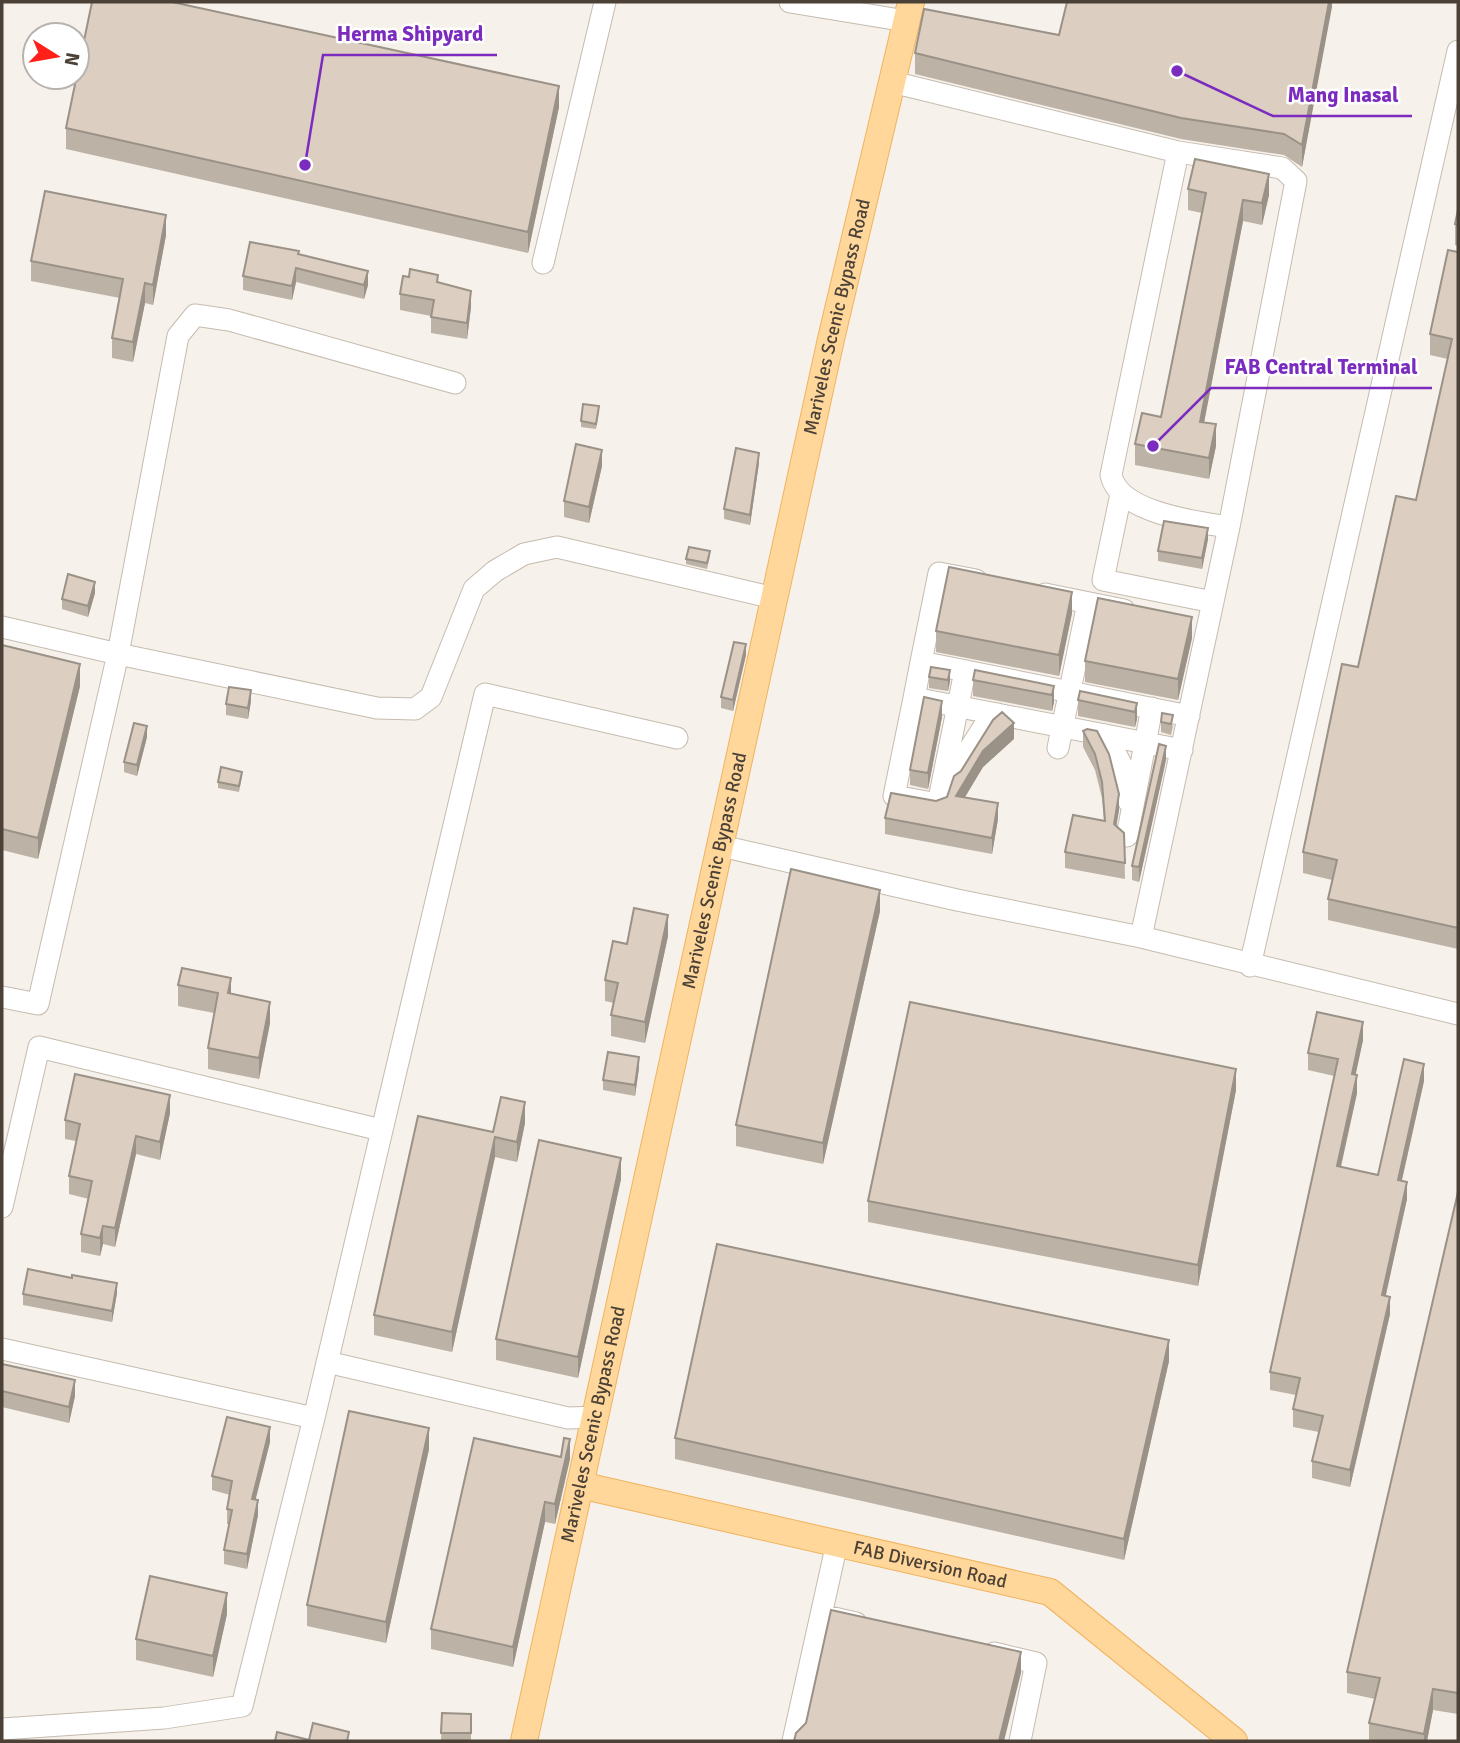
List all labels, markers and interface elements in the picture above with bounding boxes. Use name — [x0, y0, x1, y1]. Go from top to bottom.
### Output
callout: Herma Shipyard — [323, 13, 497, 55]
north arrow — [21, 21, 91, 91]
text: Herma Shipyard — [337, 21, 483, 47]
text: N — [59, 50, 85, 68]
callout: Mang Inasal — [1273, 74, 1412, 116]
text: Mang Inasal — [1287, 82, 1399, 108]
street label: Mariveles Scenic Bypass Road — [798, 197, 876, 437]
callout: FAB Central Terminal — [1211, 346, 1432, 388]
text: FAB Central Terminal — [1224, 354, 1418, 380]
street label: Mariveles Scenic Bypass Road — [677, 750, 752, 991]
street label: Mariveles Scenic Bypass Road — [556, 1304, 631, 1545]
street label: FAB Diversion Road — [851, 1536, 1009, 1594]

